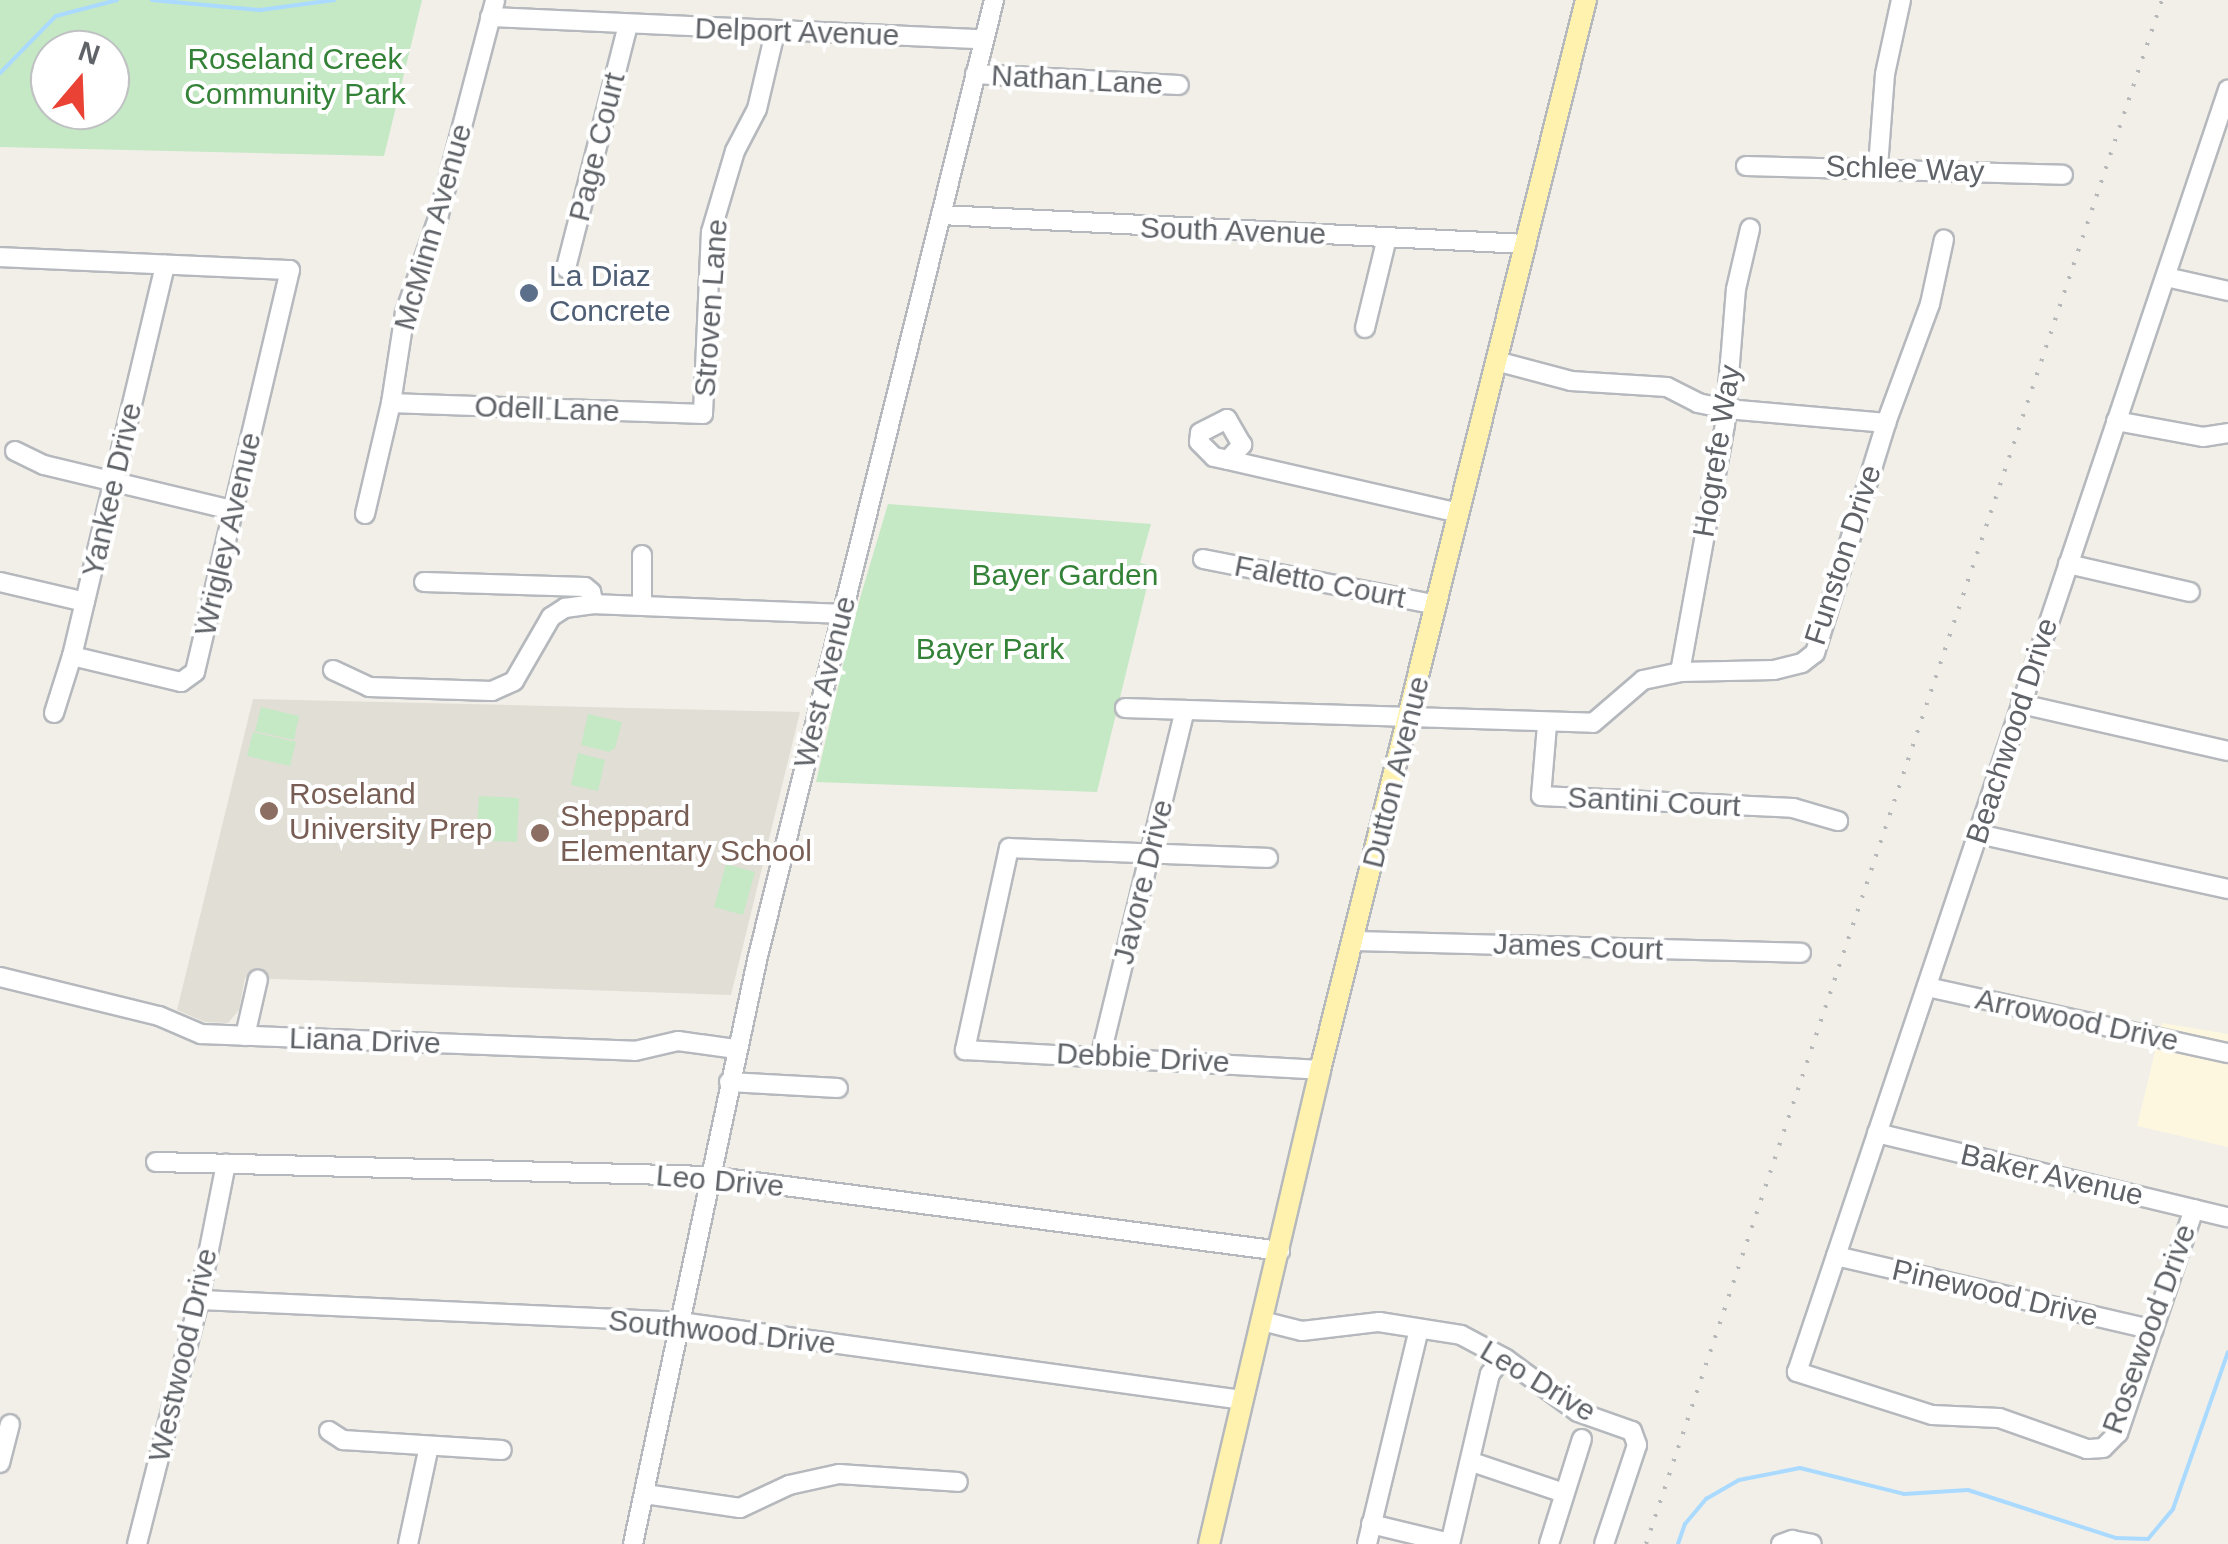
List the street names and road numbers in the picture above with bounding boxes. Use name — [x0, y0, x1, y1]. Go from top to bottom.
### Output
street label: Delport Avenue — [693, 10, 901, 54]
street label: Nathan Lane — [990, 58, 1164, 102]
street label: Page Court — [561, 69, 633, 225]
street label: McMinn Avenue — [386, 119, 480, 335]
street label: Schlee Way — [1825, 148, 1985, 190]
street label: South Avenue — [1138, 210, 1328, 252]
street label: Stroven Lane — [687, 218, 735, 398]
street label: Hogrefe Way — [1686, 362, 1748, 540]
street label: Odell Lane — [474, 388, 620, 430]
street label: Yankee Drive — [74, 399, 150, 581]
street label: Wrigley Avenue — [187, 428, 269, 640]
street label: Funston Drive — [1797, 461, 1889, 649]
street label: Faletto Court — [1231, 548, 1409, 616]
street label: West Avenue — [786, 592, 864, 772]
street label: Beachwood Drive — [1959, 614, 2065, 848]
street label: Dutton Avenue — [1355, 672, 1437, 872]
street label: Santini Court — [1566, 779, 1742, 825]
street label: Javore Drive — [1105, 796, 1181, 968]
street label: James Court — [1492, 926, 1664, 968]
street label: Arrowood Drive — [1972, 981, 2182, 1059]
street label: Liana Drive — [289, 1020, 441, 1062]
street label: Debbie Drive — [1055, 1035, 1231, 1081]
street label: Baker Avenue — [1956, 1136, 2148, 1214]
street label: Leo Drive — [654, 1157, 786, 1205]
street label: Rosewood Drive — [2094, 1219, 2204, 1439]
street label: Westwood Drive — [141, 1245, 225, 1465]
street label: Pinewood Drive — [1889, 1252, 2101, 1334]
street label: Southwood Drive — [607, 1302, 837, 1362]
street label: Leo Drive — [1474, 1333, 1602, 1429]

